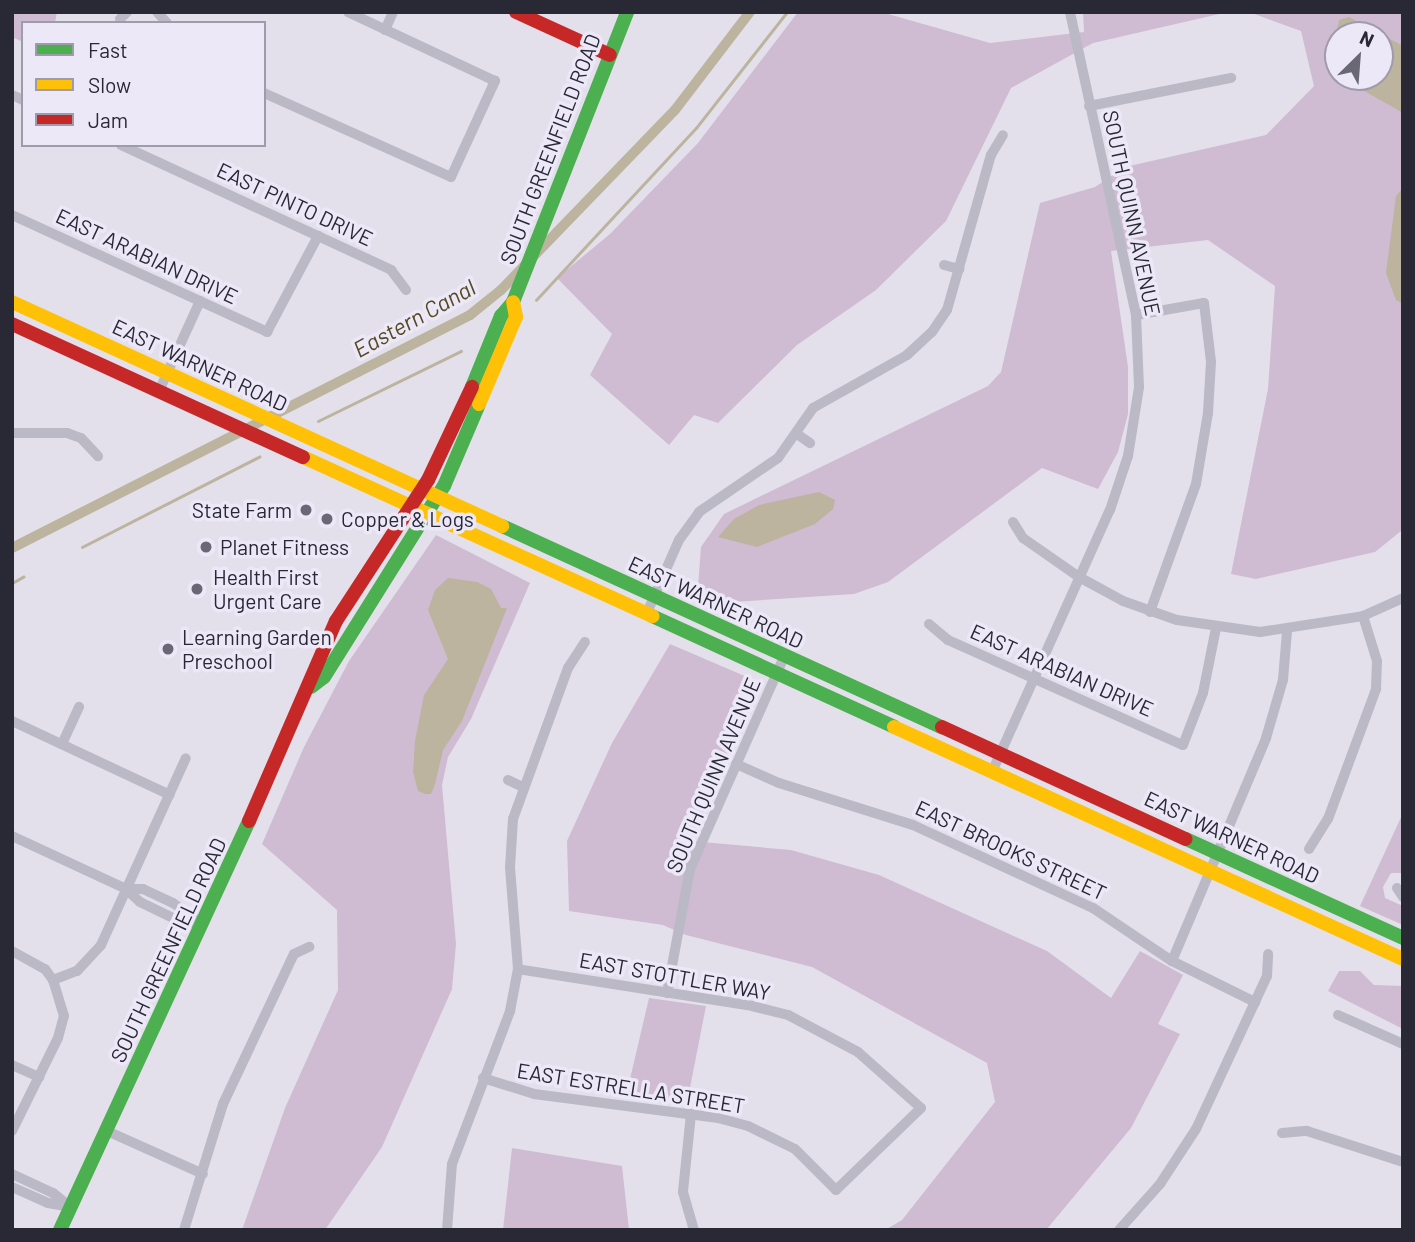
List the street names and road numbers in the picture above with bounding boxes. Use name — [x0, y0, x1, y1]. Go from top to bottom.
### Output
street label: SOUTH GREENFIELD ROAD — [494, 30, 606, 268]
street label: SOUTH QUINN AVENUE — [1098, 108, 1166, 318]
street label: EAST PINTO DRIVE — [213, 157, 377, 251]
street label: EAST ARABIAN DRIVE — [52, 203, 242, 309]
street label: EAST WARNER ROAD — [109, 313, 291, 417]
street label: EAST WARNER ROAD — [625, 550, 807, 654]
street label: EAST ARABIAN DRIVE — [967, 618, 1157, 722]
street label: SOUTH QUINN AVENUE — [661, 674, 765, 876]
street label: EAST WARNER ROAD — [1141, 785, 1323, 889]
street label: EAST BROOKS STREET — [911, 795, 1111, 905]
street label: SOUTH GREENFIELD ROAD — [105, 834, 231, 1066]
street label: EAST STOTTLER WAY — [578, 947, 772, 1005]
street label: EAST ESTRELLA STREET — [515, 1058, 747, 1118]

